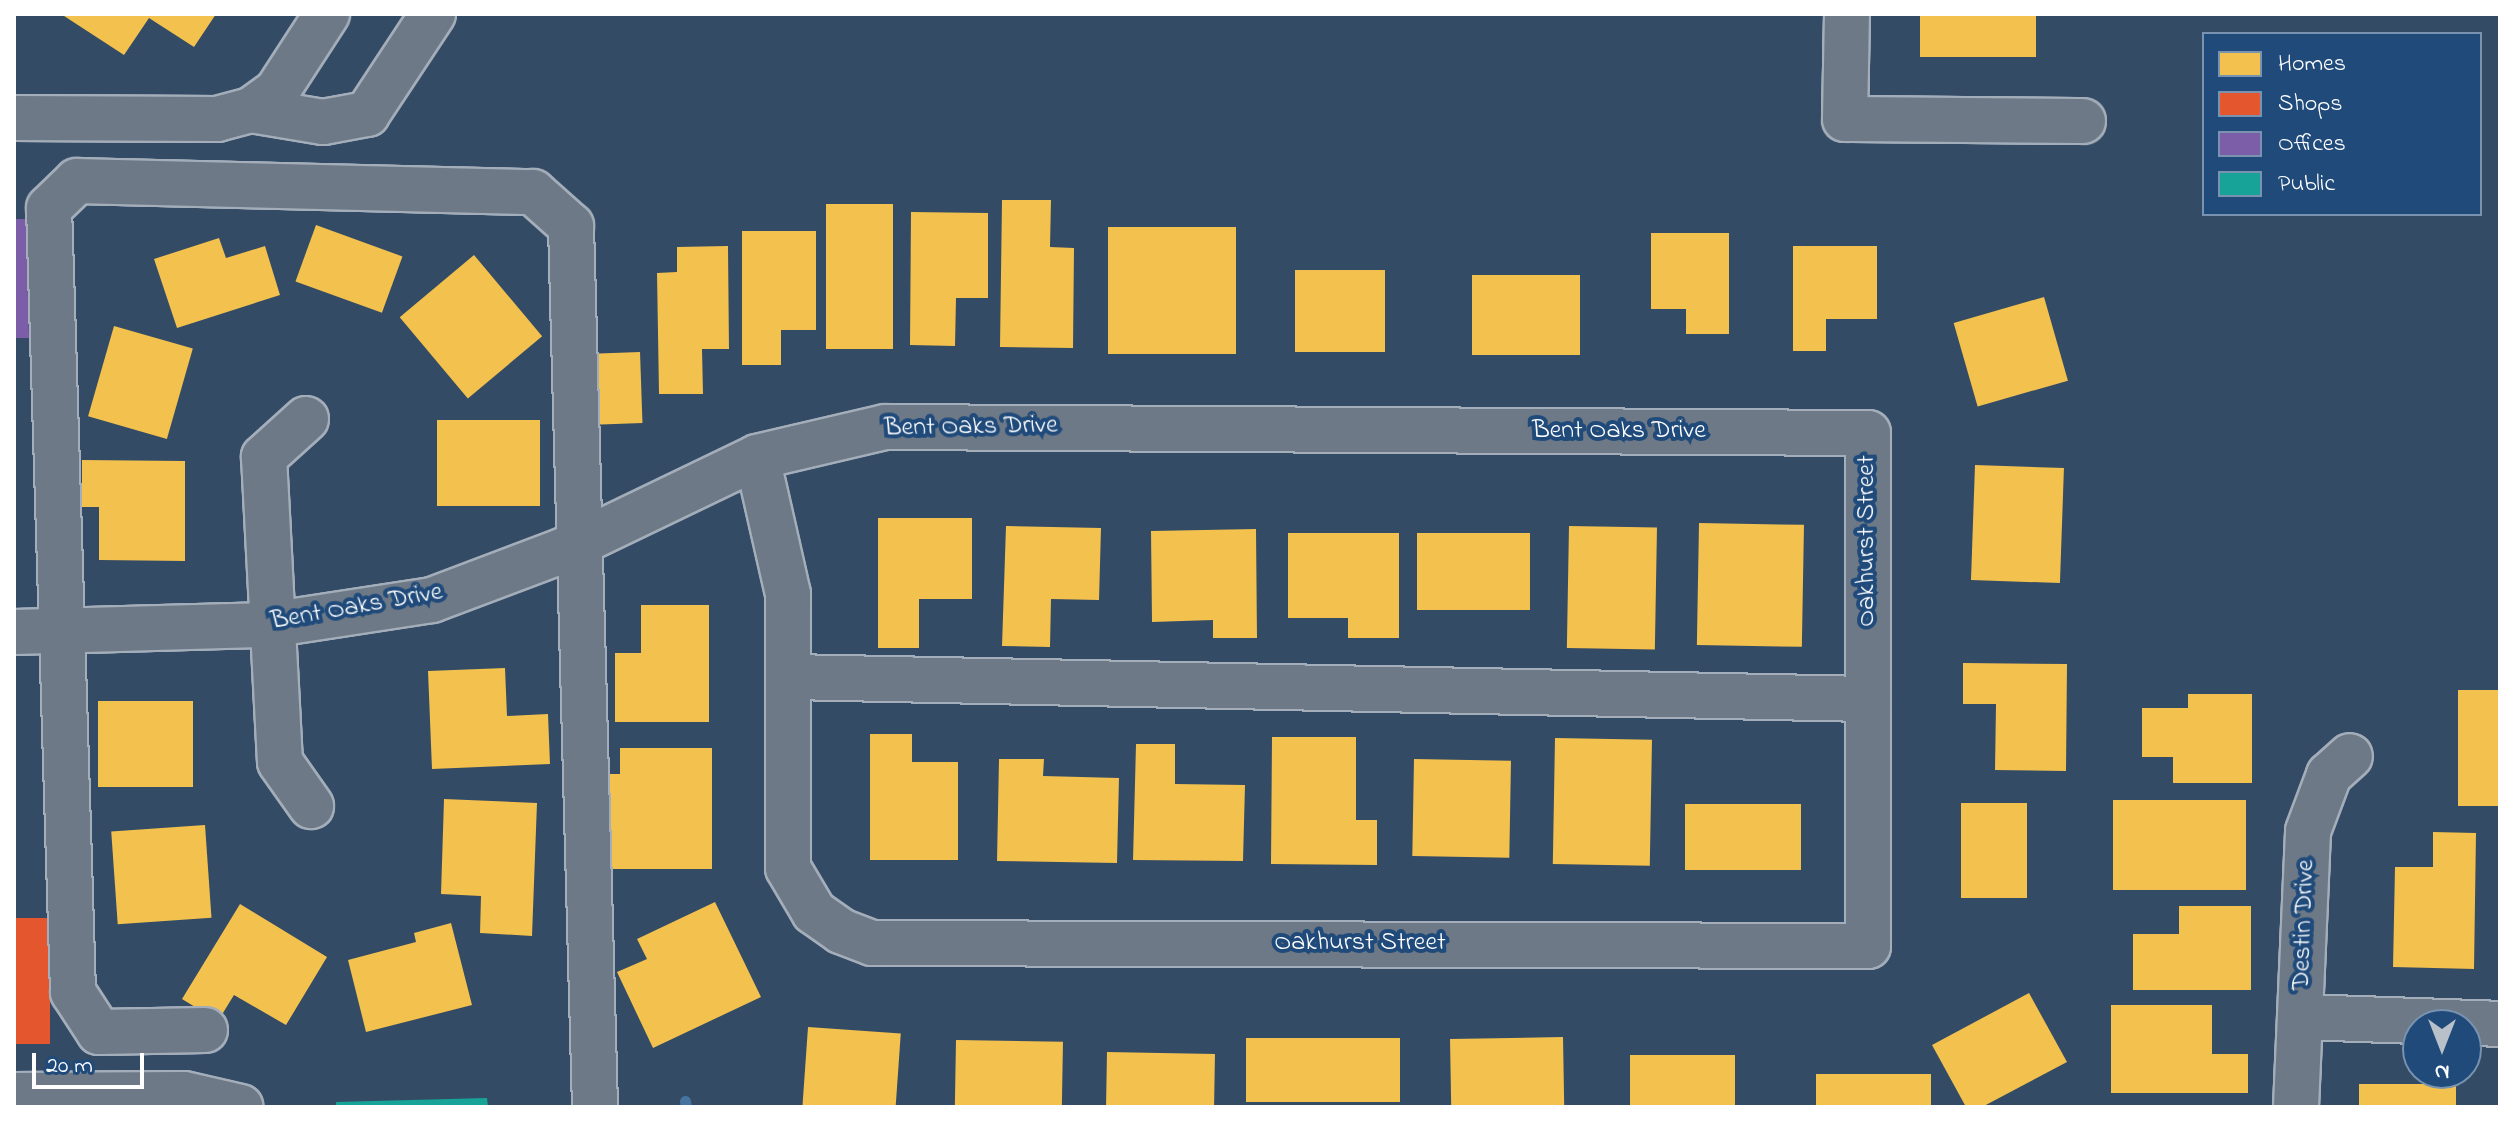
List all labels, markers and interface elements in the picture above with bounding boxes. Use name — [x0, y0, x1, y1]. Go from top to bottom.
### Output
legend — [2202, 32, 2482, 216]
text: Homes — [2278, 47, 2346, 82]
text: Shops — [2278, 87, 2343, 122]
text: Offices — [2278, 127, 2346, 162]
text: Public — [2278, 167, 2335, 202]
street label: Bent Oaks Drive — [884, 411, 1058, 445]
street label: Bent Oaks Drive — [1532, 416, 1706, 448]
street label: Oakhurst Street — [1852, 455, 1884, 627]
street label: Bent Oaks Drive — [269, 578, 445, 638]
street label: Destin Drive — [2287, 859, 2323, 991]
street label: Oakhurst Street — [1274, 928, 1446, 960]
north arrow — [2402, 1009, 2482, 1089]
scale bar — [36, 1037, 148, 1087]
text: 20 m — [46, 1049, 93, 1084]
text: N — [2435, 1055, 2449, 1087]

